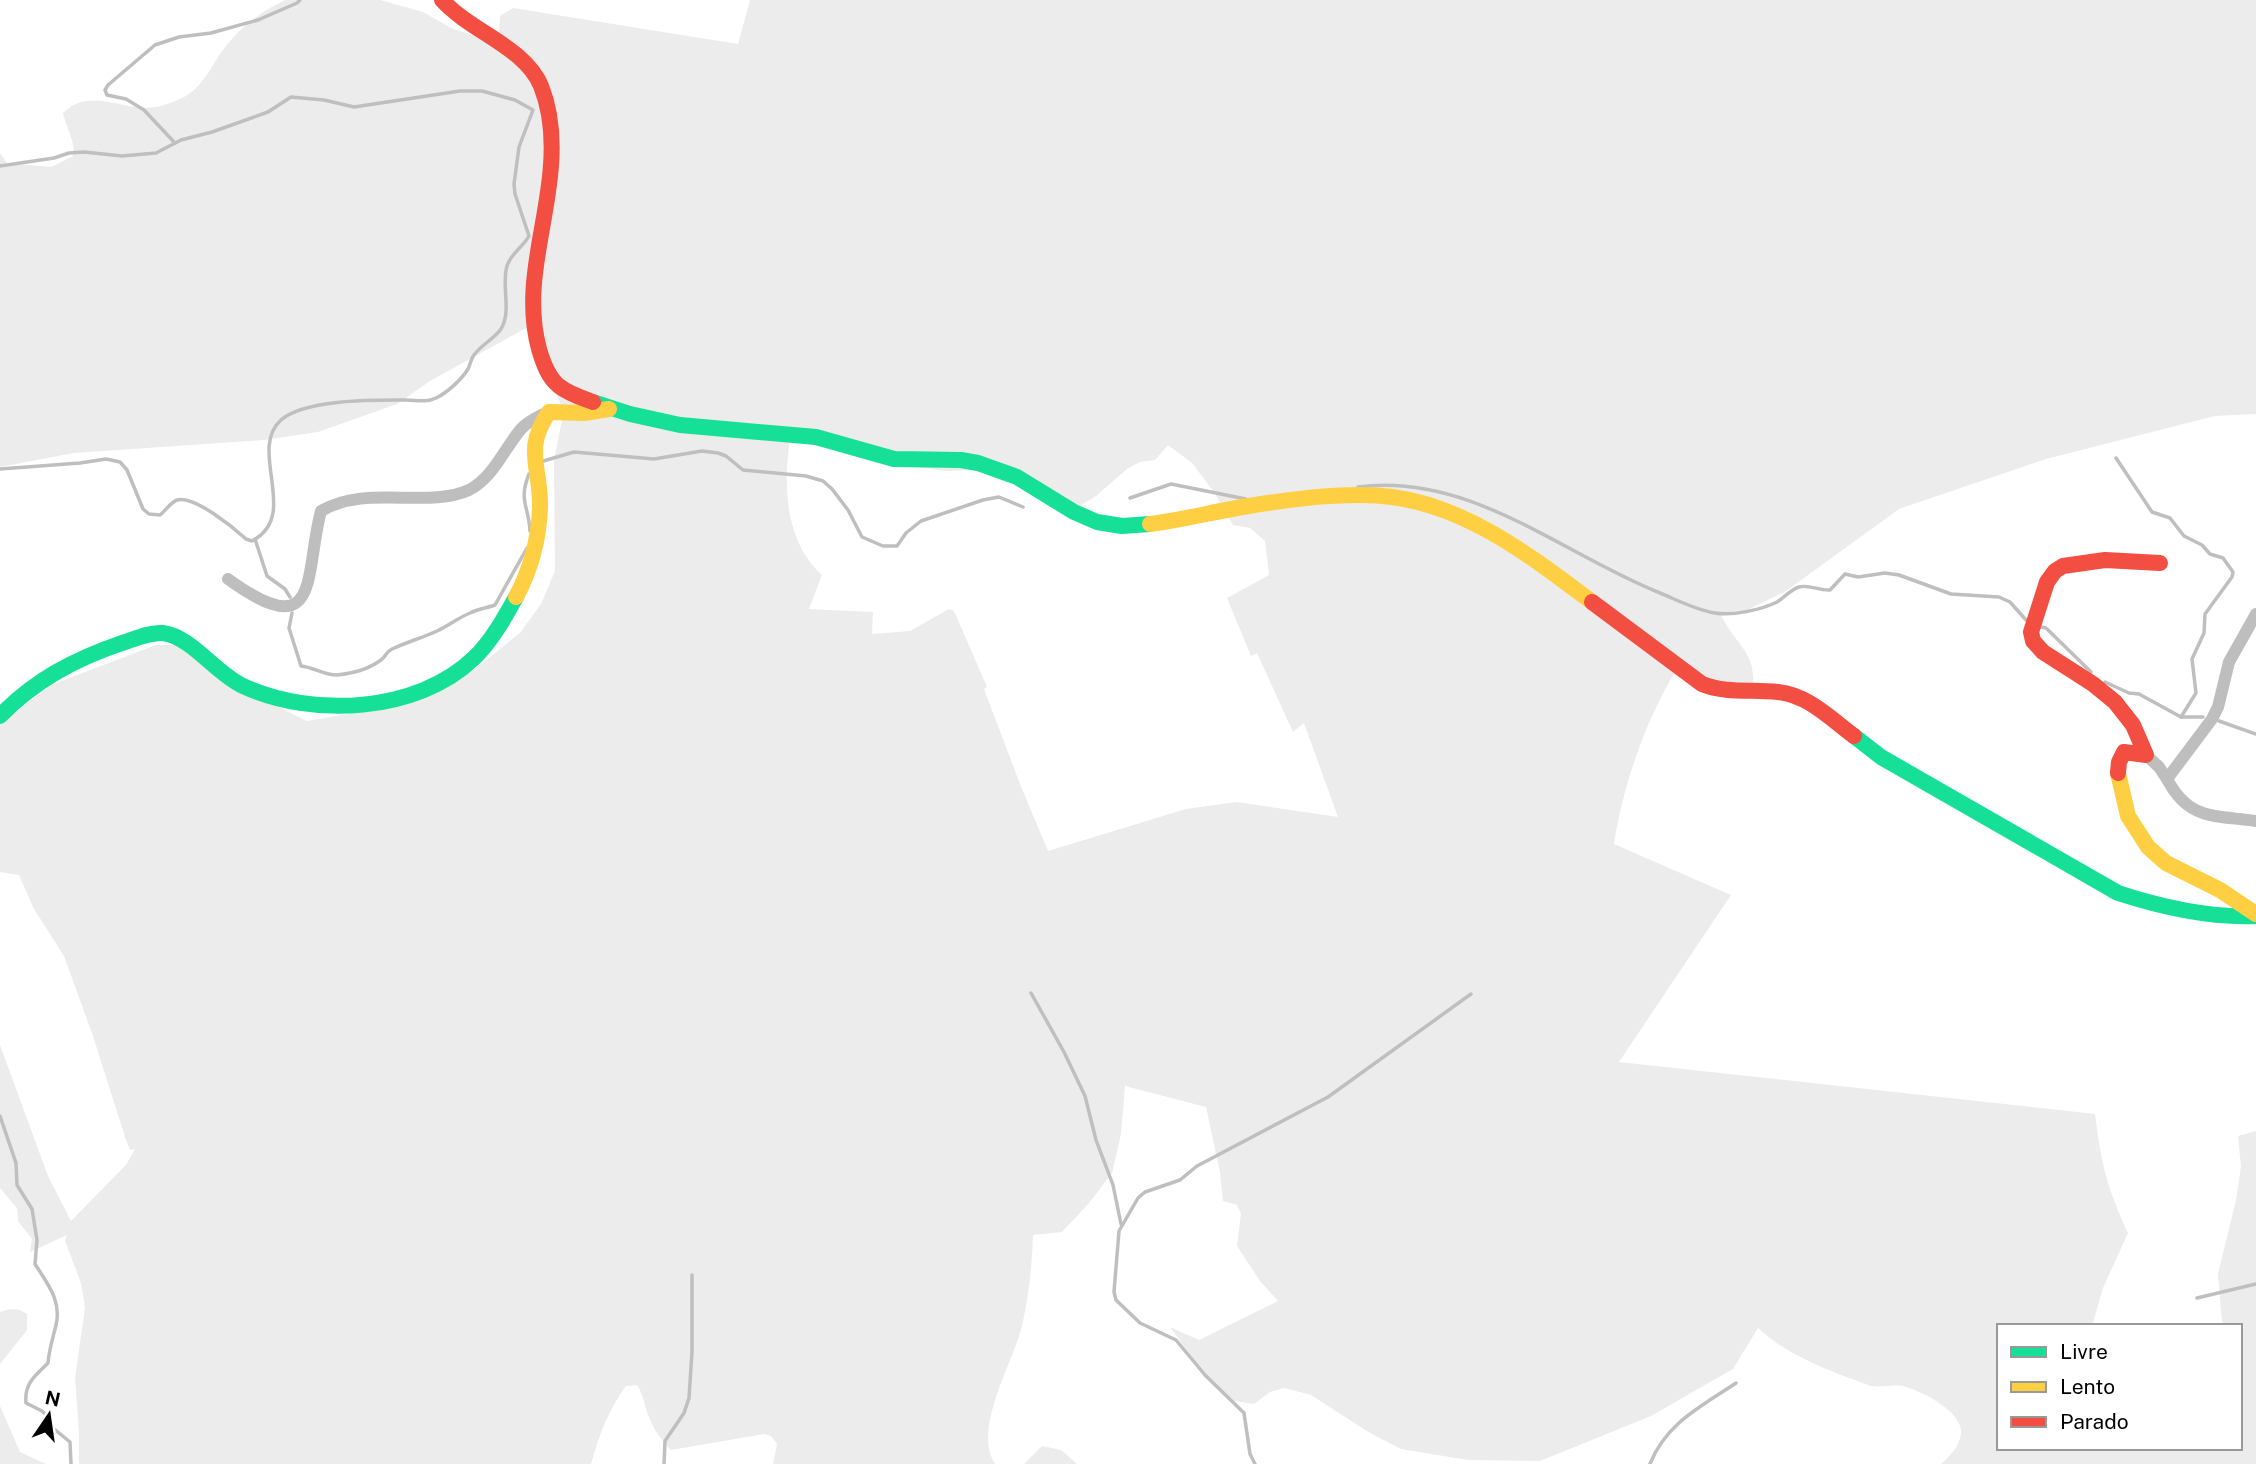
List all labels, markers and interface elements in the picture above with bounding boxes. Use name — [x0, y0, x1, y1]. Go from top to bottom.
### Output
legend — [1997, 1324, 2242, 1450]
text: Livre — [2060, 1339, 2108, 1364]
text: Lento — [2060, 1374, 2115, 1399]
north arrow — [14, 1380, 84, 1450]
text: N — [43, 1386, 63, 1411]
text: Parado — [2060, 1409, 2129, 1434]

